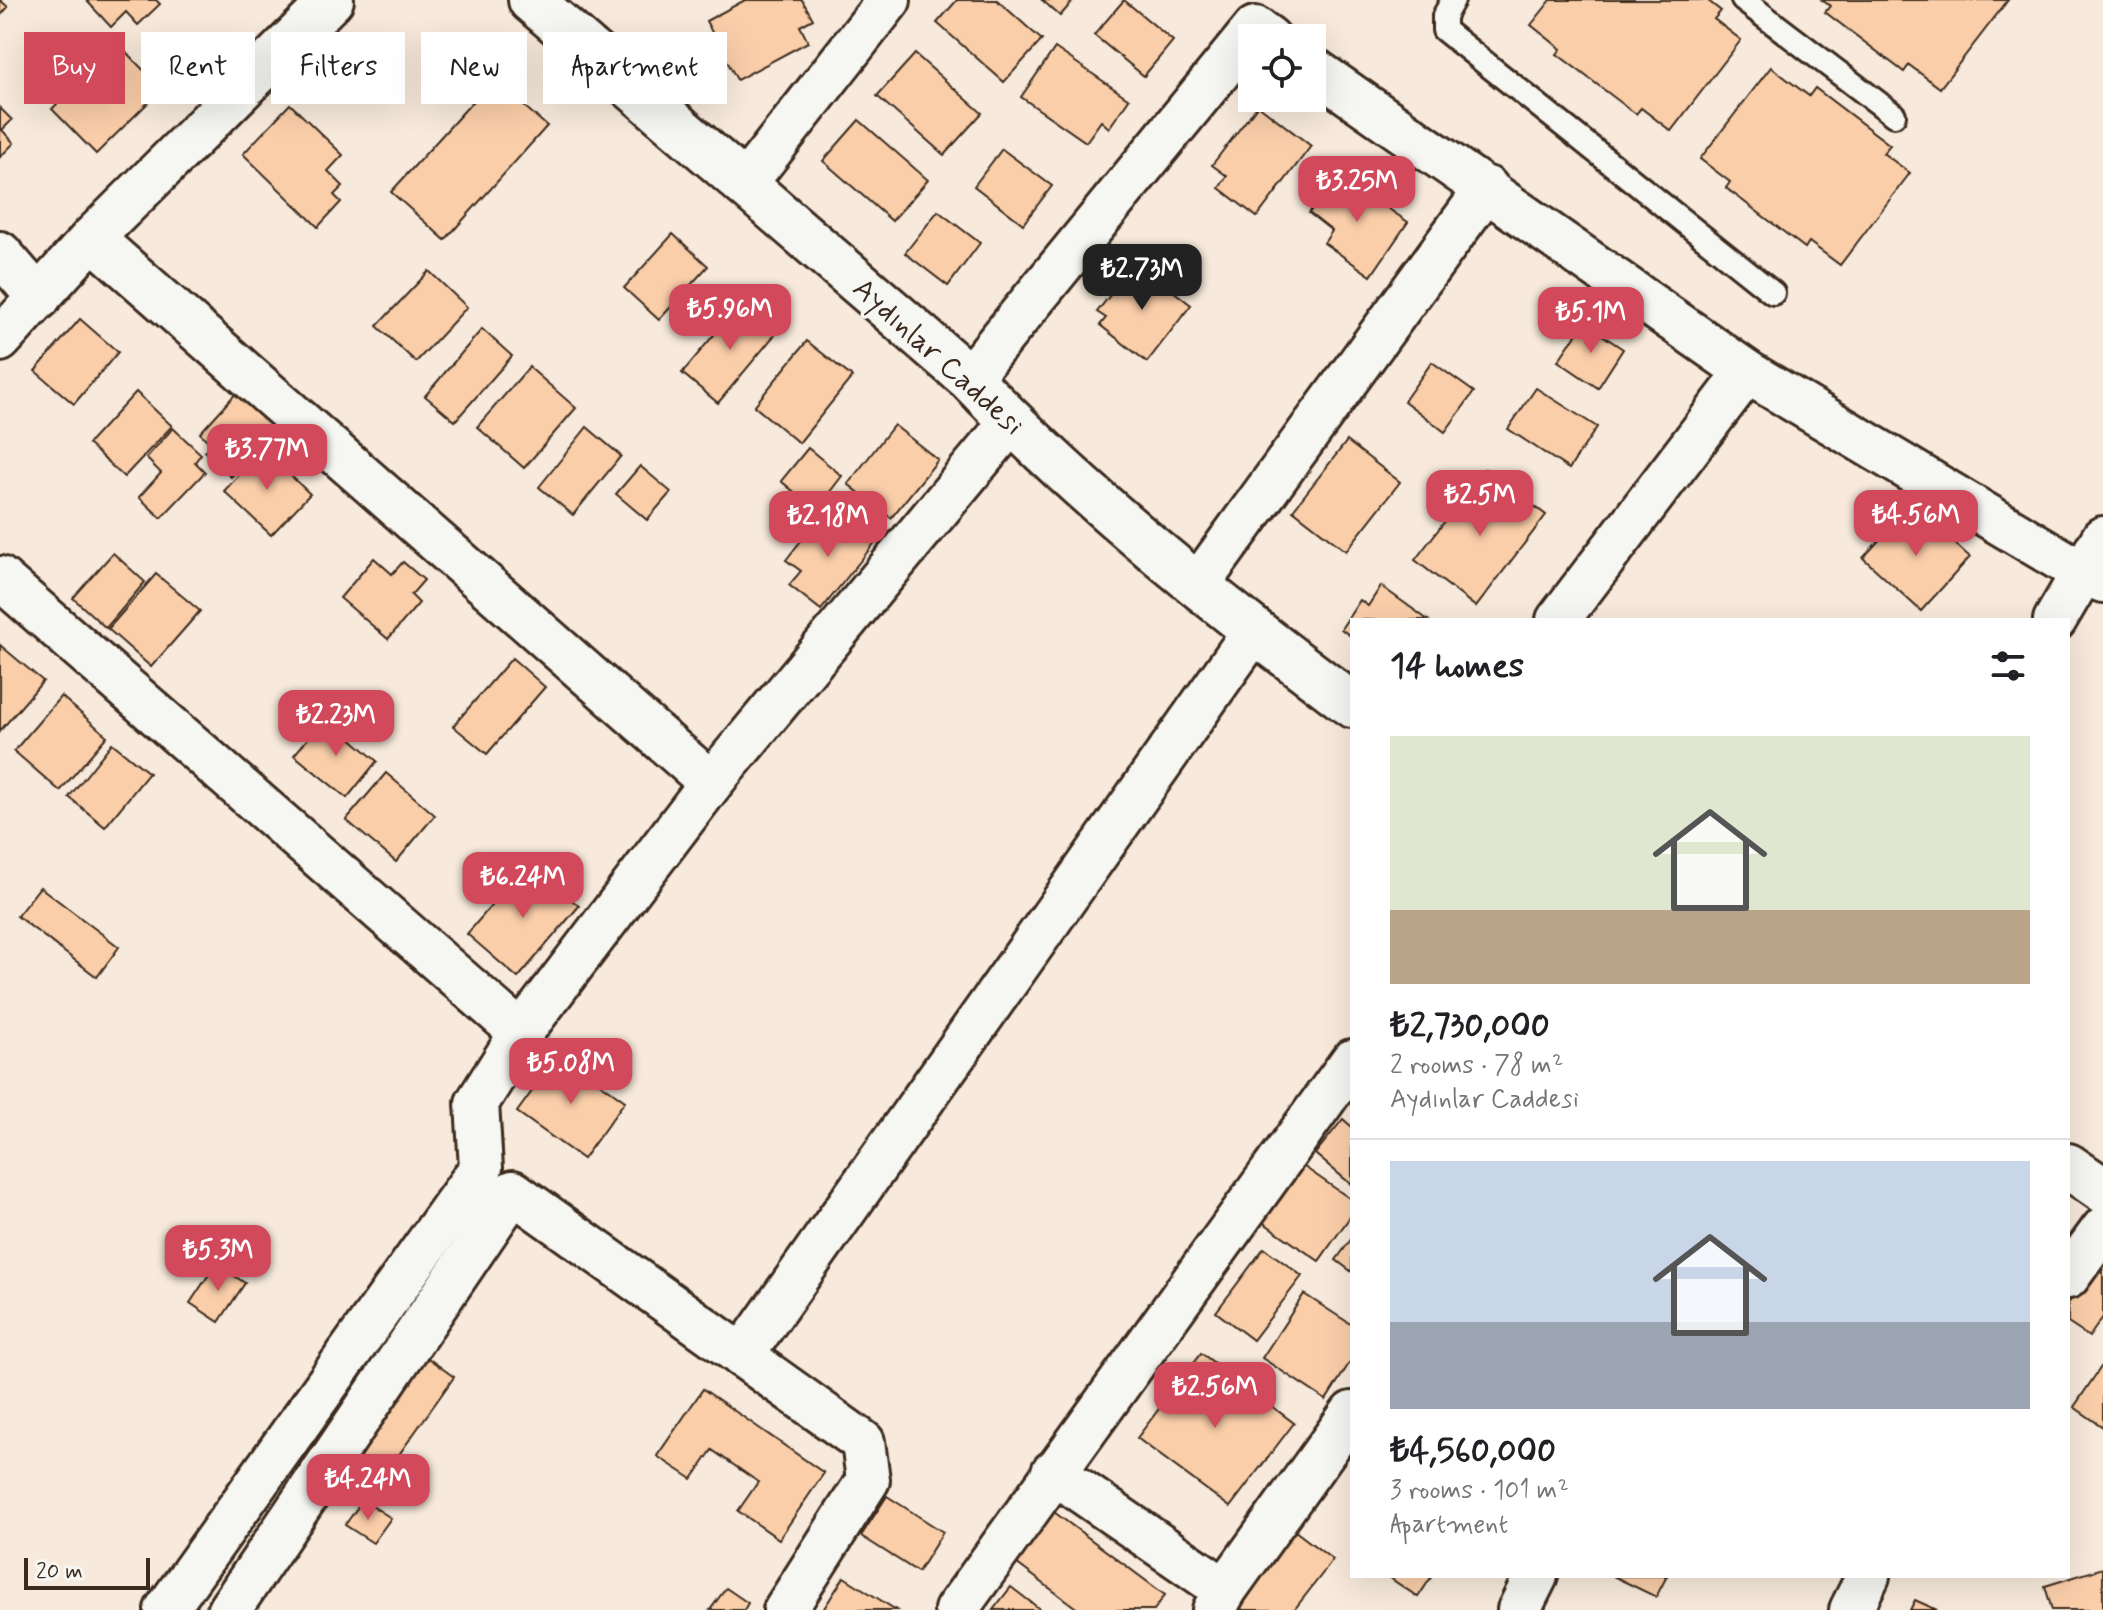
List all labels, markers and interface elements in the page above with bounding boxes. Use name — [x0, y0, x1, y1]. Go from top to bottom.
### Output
map controls — [1238, 24, 1326, 112]
button: locate — [1238, 24, 1326, 112]
chip: Buy — [24, 32, 125, 104]
chip: Rent — [141, 32, 255, 104]
chip: Filters — [271, 32, 405, 104]
chip: New — [421, 32, 527, 104]
chip: Apartment — [543, 32, 727, 104]
pin: ₺3.25M — [1292, 156, 1422, 224]
text: ₺3.25M — [1316, 165, 1398, 199]
pin: ₺2.73M — [1077, 244, 1207, 312]
text: ₺2.73M — [1101, 253, 1183, 287]
street label: Aydınlar Caddesi — [844, 270, 1032, 445]
pin: ₺5.96M — [665, 284, 795, 352]
pin: ₺5.1M — [1535, 287, 1647, 355]
text: ₺5.96M — [687, 293, 773, 327]
text: ₺5.1M — [1556, 296, 1626, 330]
pin: ₺3.77M — [202, 424, 332, 492]
text: ₺3.77M — [225, 433, 309, 467]
pin: ₺2.5M — [1424, 470, 1536, 538]
text: ₺2.5M — [1444, 479, 1516, 513]
pin: ₺4.56M — [1851, 490, 1981, 558]
pin: ₺2.18M — [763, 491, 893, 559]
text: ₺4.56M — [1872, 499, 1960, 533]
text: ₺2.18M — [787, 500, 869, 534]
text: 14 homes — [1390, 644, 1524, 689]
icon: filters — [1986, 644, 2030, 688]
pin: ₺2.23M — [271, 690, 401, 758]
text: ₺2.23M — [296, 699, 376, 733]
icon: home — [1638, 788, 1782, 932]
pin: ₺6.24M — [458, 852, 588, 920]
text: ₺6.24M — [481, 861, 565, 895]
text: ₺2,730,000 — [1390, 1004, 1550, 1049]
pin: ₺5.08M — [506, 1038, 636, 1106]
text: ₺5.08M — [527, 1047, 615, 1081]
text: 2 rooms · 78 m² — [1390, 1049, 1563, 1083]
text: Aydınlar Caddesi — [1390, 1083, 1579, 1117]
icon: home — [1638, 1213, 1782, 1357]
pin: ₺5.3M — [162, 1225, 274, 1293]
text: ₺5.3M — [183, 1234, 253, 1268]
pin: ₺2.56M — [1150, 1362, 1280, 1430]
text: ₺2.56M — [1172, 1371, 1258, 1405]
text: ₺4,560,000 — [1390, 1429, 1556, 1474]
pin: ₺4.24M — [303, 1454, 433, 1522]
text: ₺4.24M — [325, 1463, 411, 1497]
text: 3 rooms · 101 m² — [1390, 1474, 1569, 1508]
text: Apartment — [1390, 1508, 1508, 1542]
scale bar — [24, 1554, 150, 1590]
text: 20 m — [36, 1558, 83, 1586]

